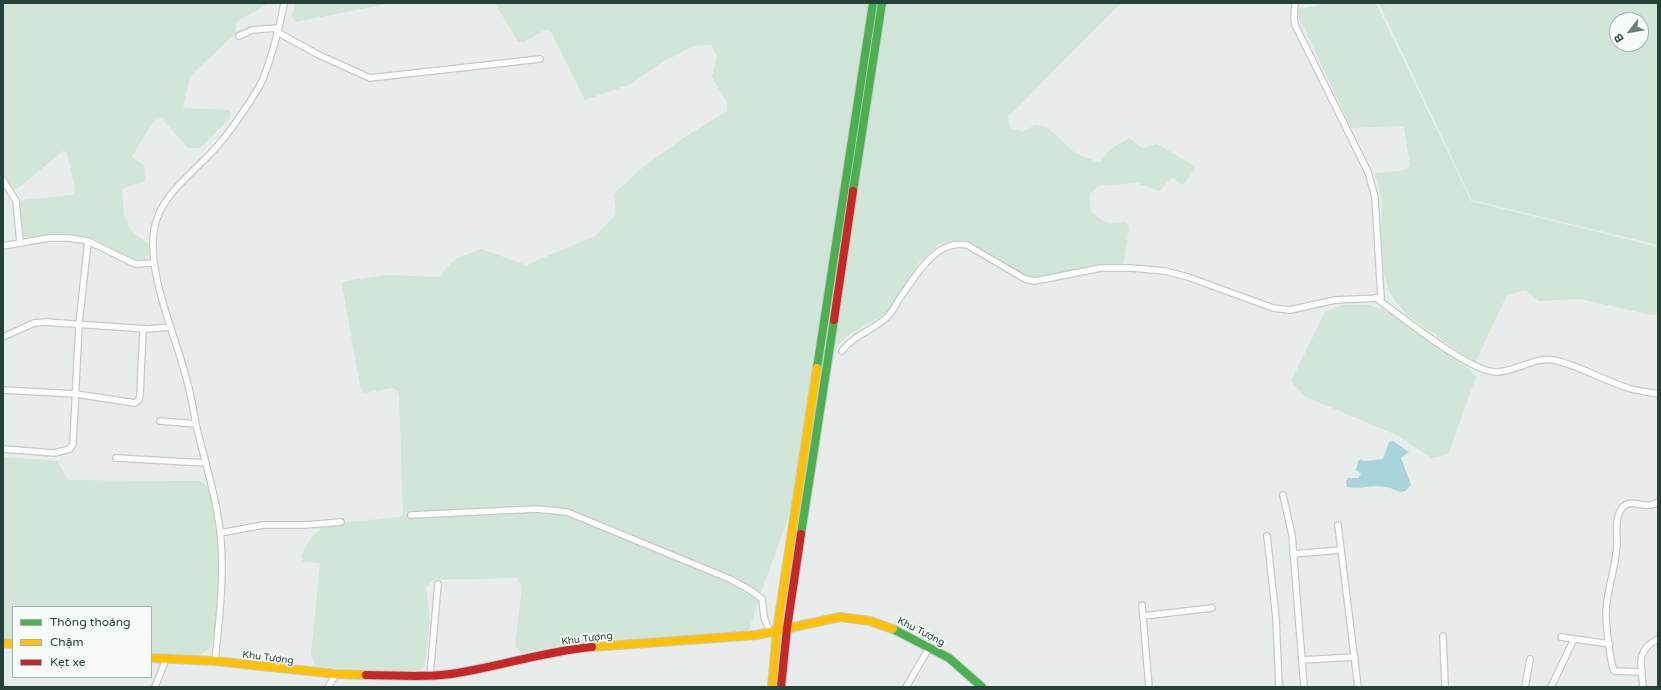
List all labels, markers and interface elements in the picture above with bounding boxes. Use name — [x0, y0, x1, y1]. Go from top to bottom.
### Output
north arrow — [1609, 12, 1649, 52]
text: B — [1612, 31, 1627, 45]
legend — [12, 606, 152, 678]
text: Thông thoáng — [50, 615, 131, 629]
street label: Khu Tượng — [895, 615, 947, 649]
street label: Khu Tượng — [561, 630, 613, 648]
text: Chậm — [50, 635, 83, 649]
street label: Khu Tượng — [242, 649, 294, 667]
text: Kẹt xe — [50, 655, 86, 669]

